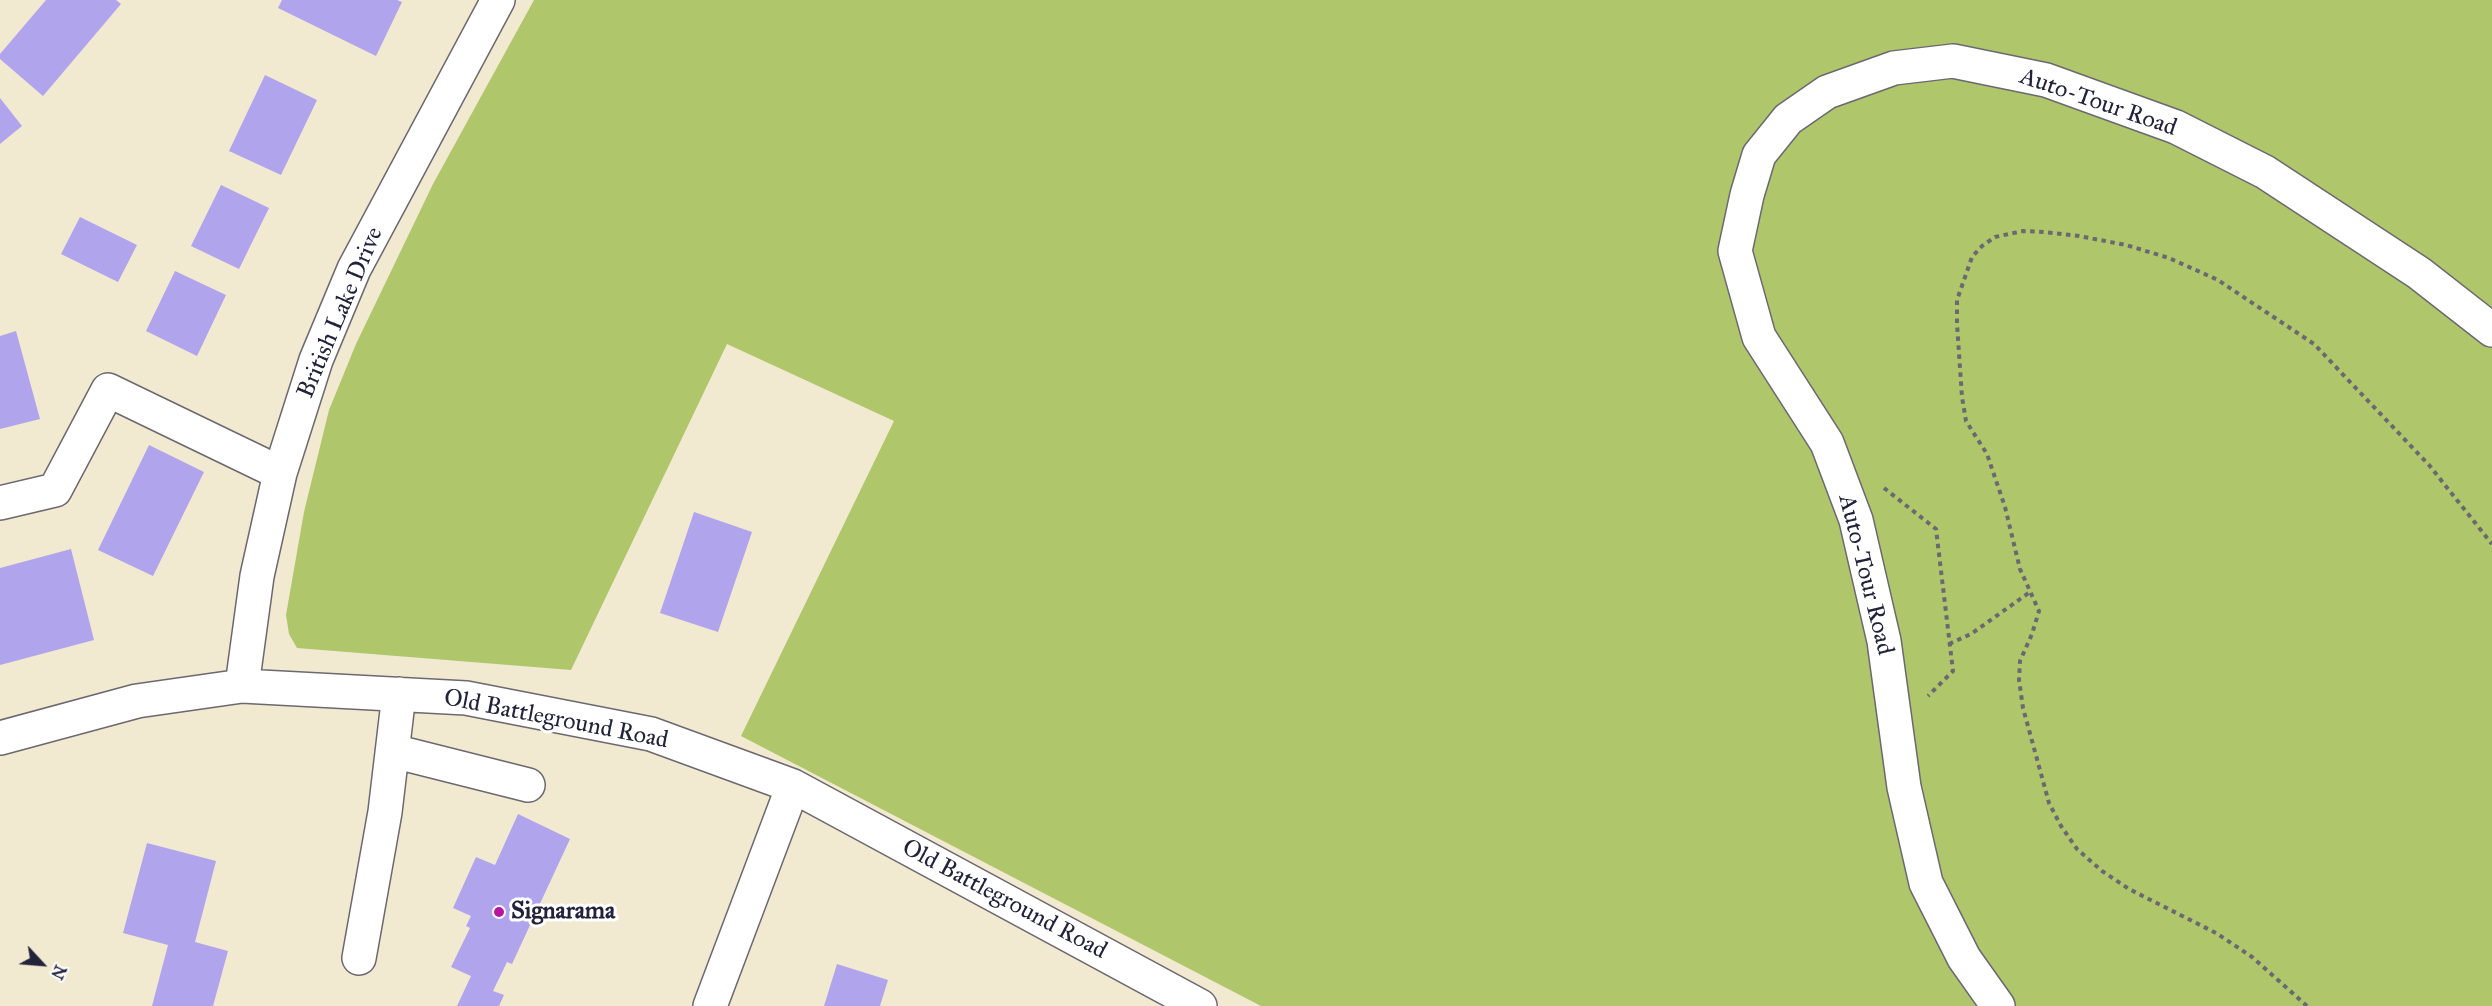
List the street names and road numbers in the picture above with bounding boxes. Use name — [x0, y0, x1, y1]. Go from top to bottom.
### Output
street label: Auto-Tour Road — [2016, 63, 2180, 143]
street label: British Lake Drive — [292, 223, 390, 403]
street label: Auto-Tour Road — [1831, 492, 1899, 658]
street label: Old Battleground Road — [441, 684, 671, 756]
street label: Old Battleground Road — [897, 834, 1111, 966]

